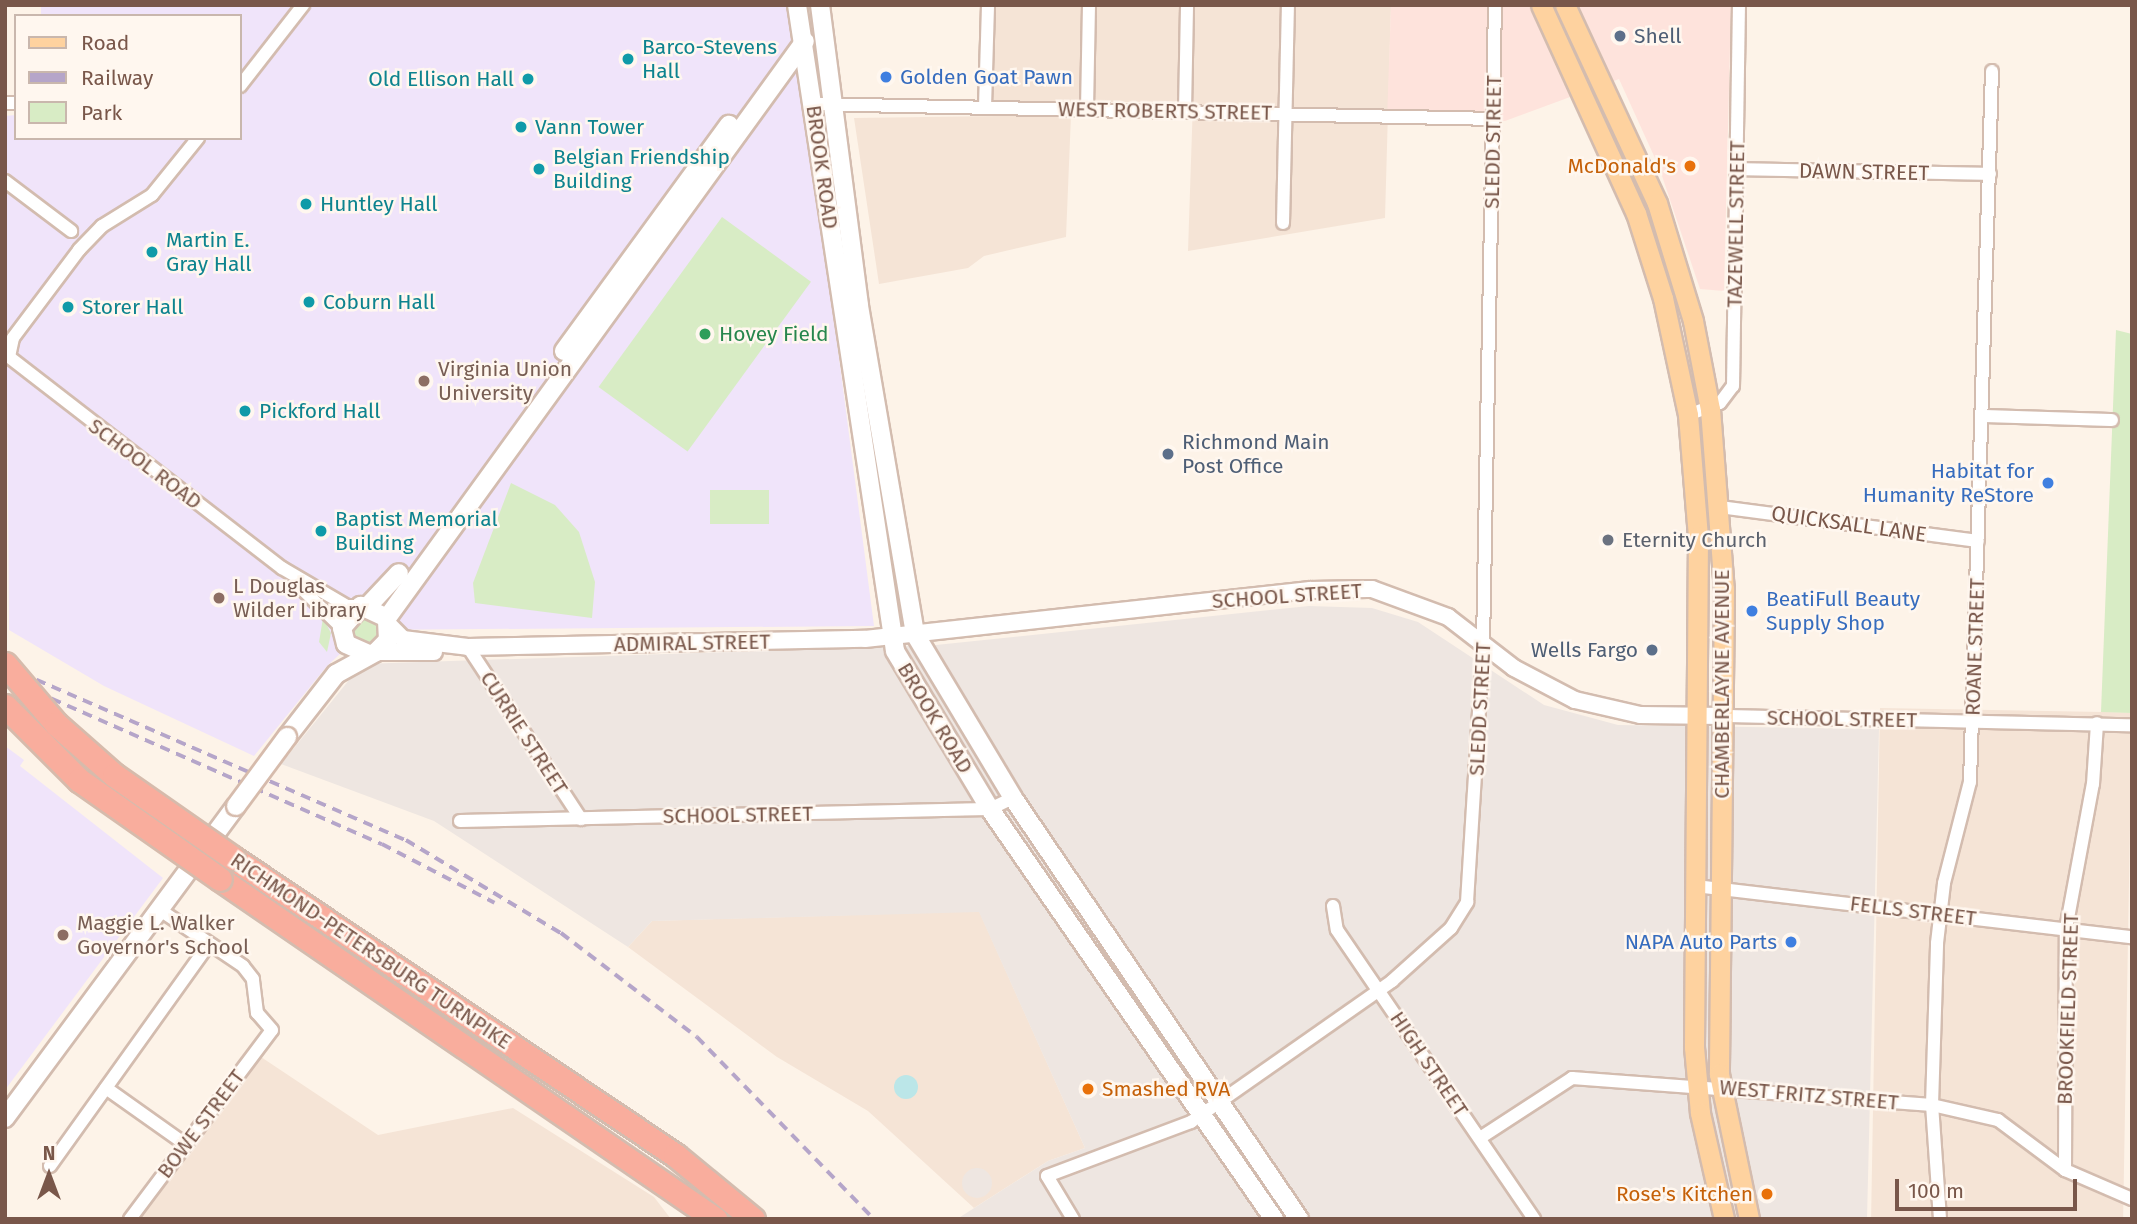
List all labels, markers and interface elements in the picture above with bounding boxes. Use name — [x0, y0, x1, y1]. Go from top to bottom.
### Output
legend — [14, 14, 242, 140]
place label: Shell — [1634, 23, 1682, 49]
marker: Shell — [1612, 28, 1628, 44]
text: Road — [81, 30, 129, 56]
place label: Barco-Stevens Hall — [642, 34, 777, 84]
marker: Barco-Stevens Hall — [620, 51, 636, 67]
place label: Golden Goat Pawn — [900, 64, 1073, 90]
text: Railway — [81, 65, 153, 91]
place label: Old Ellison Hall — [368, 66, 514, 92]
marker: Golden Goat Pawn — [878, 69, 894, 85]
marker: Old Ellison Hall — [520, 71, 536, 87]
street label: SLEDD STREET — [1479, 75, 1507, 209]
street label: WEST ROBERTS STREET — [1058, 97, 1272, 125]
text: Park — [81, 100, 122, 126]
street label: BROOK ROAD — [801, 104, 843, 230]
place label: Vann Tower — [535, 114, 644, 140]
marker: Vann Tower — [513, 119, 529, 135]
street label: TAZEWELL STREET — [1722, 140, 1750, 308]
place label: Belgian Friendship Building — [553, 144, 730, 194]
place label: McDonald's — [1568, 153, 1676, 179]
marker: McDonald's — [1682, 158, 1698, 174]
street label: DAWN STREET — [1799, 158, 1929, 186]
marker: Belgian Friendship Building — [531, 161, 547, 177]
place label: Huntley Hall — [320, 191, 437, 217]
marker: Huntley Hall — [298, 196, 314, 212]
place label: Martin E. Gray Hall — [166, 227, 251, 277]
marker: Martin E. Gray Hall — [144, 244, 160, 260]
place label: Coburn Hall — [323, 289, 435, 315]
place label: Storer Hall — [82, 294, 183, 320]
marker: Coburn Hall — [301, 294, 317, 310]
marker: Storer Hall — [60, 299, 76, 315]
place label: Hovey Field — [719, 321, 829, 347]
marker: Hovey Field — [697, 326, 713, 342]
place label: Virginia Union University — [438, 356, 572, 406]
marker: Virginia Union University — [416, 373, 432, 389]
place label: Pickford Hall — [259, 398, 380, 424]
marker: Pickford Hall — [237, 403, 253, 419]
street label: SCHOOL ROAD — [84, 413, 206, 515]
place label: Richmond Main Post Office — [1182, 429, 1330, 479]
marker: Richmond Main Post Office — [1160, 446, 1176, 462]
place label: Habitat for Humanity ReStore — [1863, 458, 2034, 508]
marker: Habitat for Humanity ReStore — [2040, 475, 2056, 491]
street label: QUICKSALL LANE — [1770, 501, 1928, 547]
place label: Baptist Memorial Building — [335, 506, 498, 556]
marker: Baptist Memorial Building — [313, 523, 329, 539]
place label: Eternity Church — [1622, 527, 1767, 553]
marker: Eternity Church — [1600, 532, 1616, 548]
street label: CHAMBERLAYNE AVENUE — [1709, 569, 1735, 799]
place label: L Douglas Wilder Library — [233, 573, 366, 623]
street label: SCHOOL STREET — [1211, 578, 1363, 614]
street label: ROANE STREET — [1960, 578, 1990, 716]
place label: BeatiFull Beauty Supply Shop — [1766, 586, 1920, 636]
marker: L Douglas Wilder Library — [211, 590, 227, 606]
marker: BeatiFull Beauty Supply Shop — [1744, 603, 1760, 619]
street label: ADMIRAL STREET — [614, 629, 770, 657]
place label: Wells Fargo — [1531, 637, 1638, 663]
street label: SLEDD STREET — [1464, 642, 1496, 776]
marker: Wells Fargo — [1644, 642, 1660, 658]
street label: BROOK ROAD — [892, 658, 978, 778]
street label: CURRIE STREET — [475, 667, 573, 799]
street label: SCHOOL STREET — [1767, 705, 1917, 733]
street label: SCHOOL STREET — [663, 801, 813, 829]
street label: RICHMOND-PETERSBURG TURNPIKE — [226, 847, 516, 1055]
street label: FELLS STREET — [1848, 891, 1978, 931]
place label: Maggie L. Walker Governor's School — [77, 910, 249, 960]
street label: BROOKFIELD STREET — [2052, 913, 2084, 1105]
marker: Maggie L. Walker Governor's School — [55, 927, 71, 943]
place label: NAPA Auto Parts — [1625, 929, 1777, 955]
marker: NAPA Auto Parts — [1783, 934, 1799, 950]
street label: HIGH STREET — [1385, 1007, 1473, 1121]
street label: BOWE STREET — [152, 1065, 250, 1183]
street label: WEST FRITZ STREET — [1718, 1075, 1900, 1115]
place label: Smashed RVA — [1102, 1076, 1230, 1102]
marker: Smashed RVA — [1080, 1081, 1096, 1097]
north arrow — [14, 1140, 84, 1210]
text: N — [43, 1142, 55, 1165]
scale bar — [1899, 1164, 2081, 1208]
text: 100 m — [1908, 1178, 1964, 1204]
place label: Rose's Kitchen — [1616, 1181, 1753, 1207]
marker: Rose's Kitchen — [1759, 1186, 1775, 1202]

